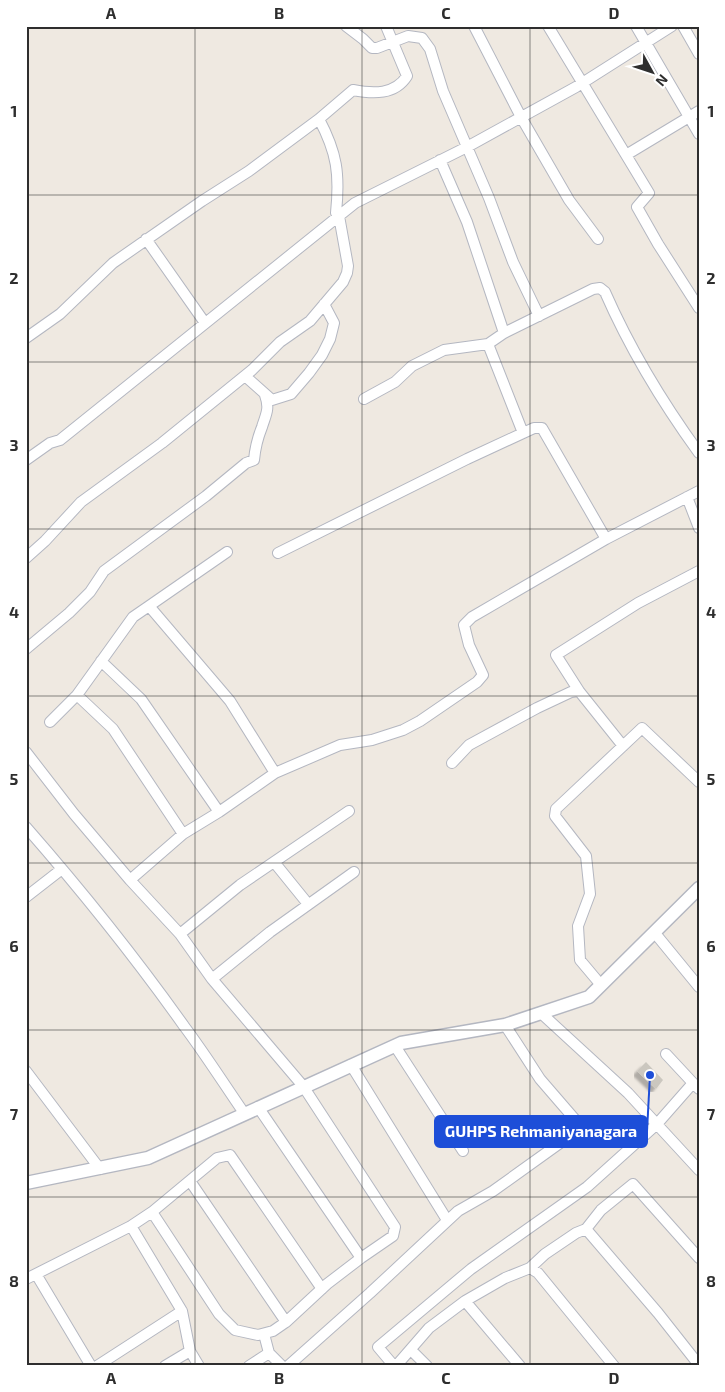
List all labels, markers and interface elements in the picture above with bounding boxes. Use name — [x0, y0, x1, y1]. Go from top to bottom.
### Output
text: A — [106, 3, 117, 22]
text: B — [274, 3, 284, 22]
text: C — [441, 3, 451, 22]
text: D — [609, 3, 620, 22]
north arrow — [628, 48, 678, 98]
text: N — [653, 71, 672, 90]
text: 1 — [11, 101, 17, 120]
text: 1 — [708, 101, 714, 120]
text: 2 — [9, 268, 19, 287]
text: 2 — [706, 268, 716, 287]
text: 3 — [9, 435, 19, 454]
text: 3 — [706, 435, 716, 454]
text: 4 — [9, 602, 19, 621]
text: 4 — [706, 602, 716, 621]
text: 5 — [10, 769, 19, 788]
text: 5 — [707, 769, 716, 788]
text: 6 — [9, 936, 19, 955]
text: 6 — [706, 936, 716, 955]
text: 7 — [10, 1104, 19, 1123]
text: 7 — [707, 1104, 716, 1123]
callout: GUHPS Rehmaniyanagara — [435, 1116, 647, 1147]
text: GUHPS Rehmaniyanagara — [445, 1121, 637, 1141]
text: 8 — [9, 1271, 19, 1290]
text: 8 — [706, 1271, 716, 1290]
text: A — [106, 1368, 117, 1387]
text: B — [274, 1368, 284, 1387]
text: C — [441, 1368, 451, 1387]
text: D — [609, 1368, 620, 1387]

